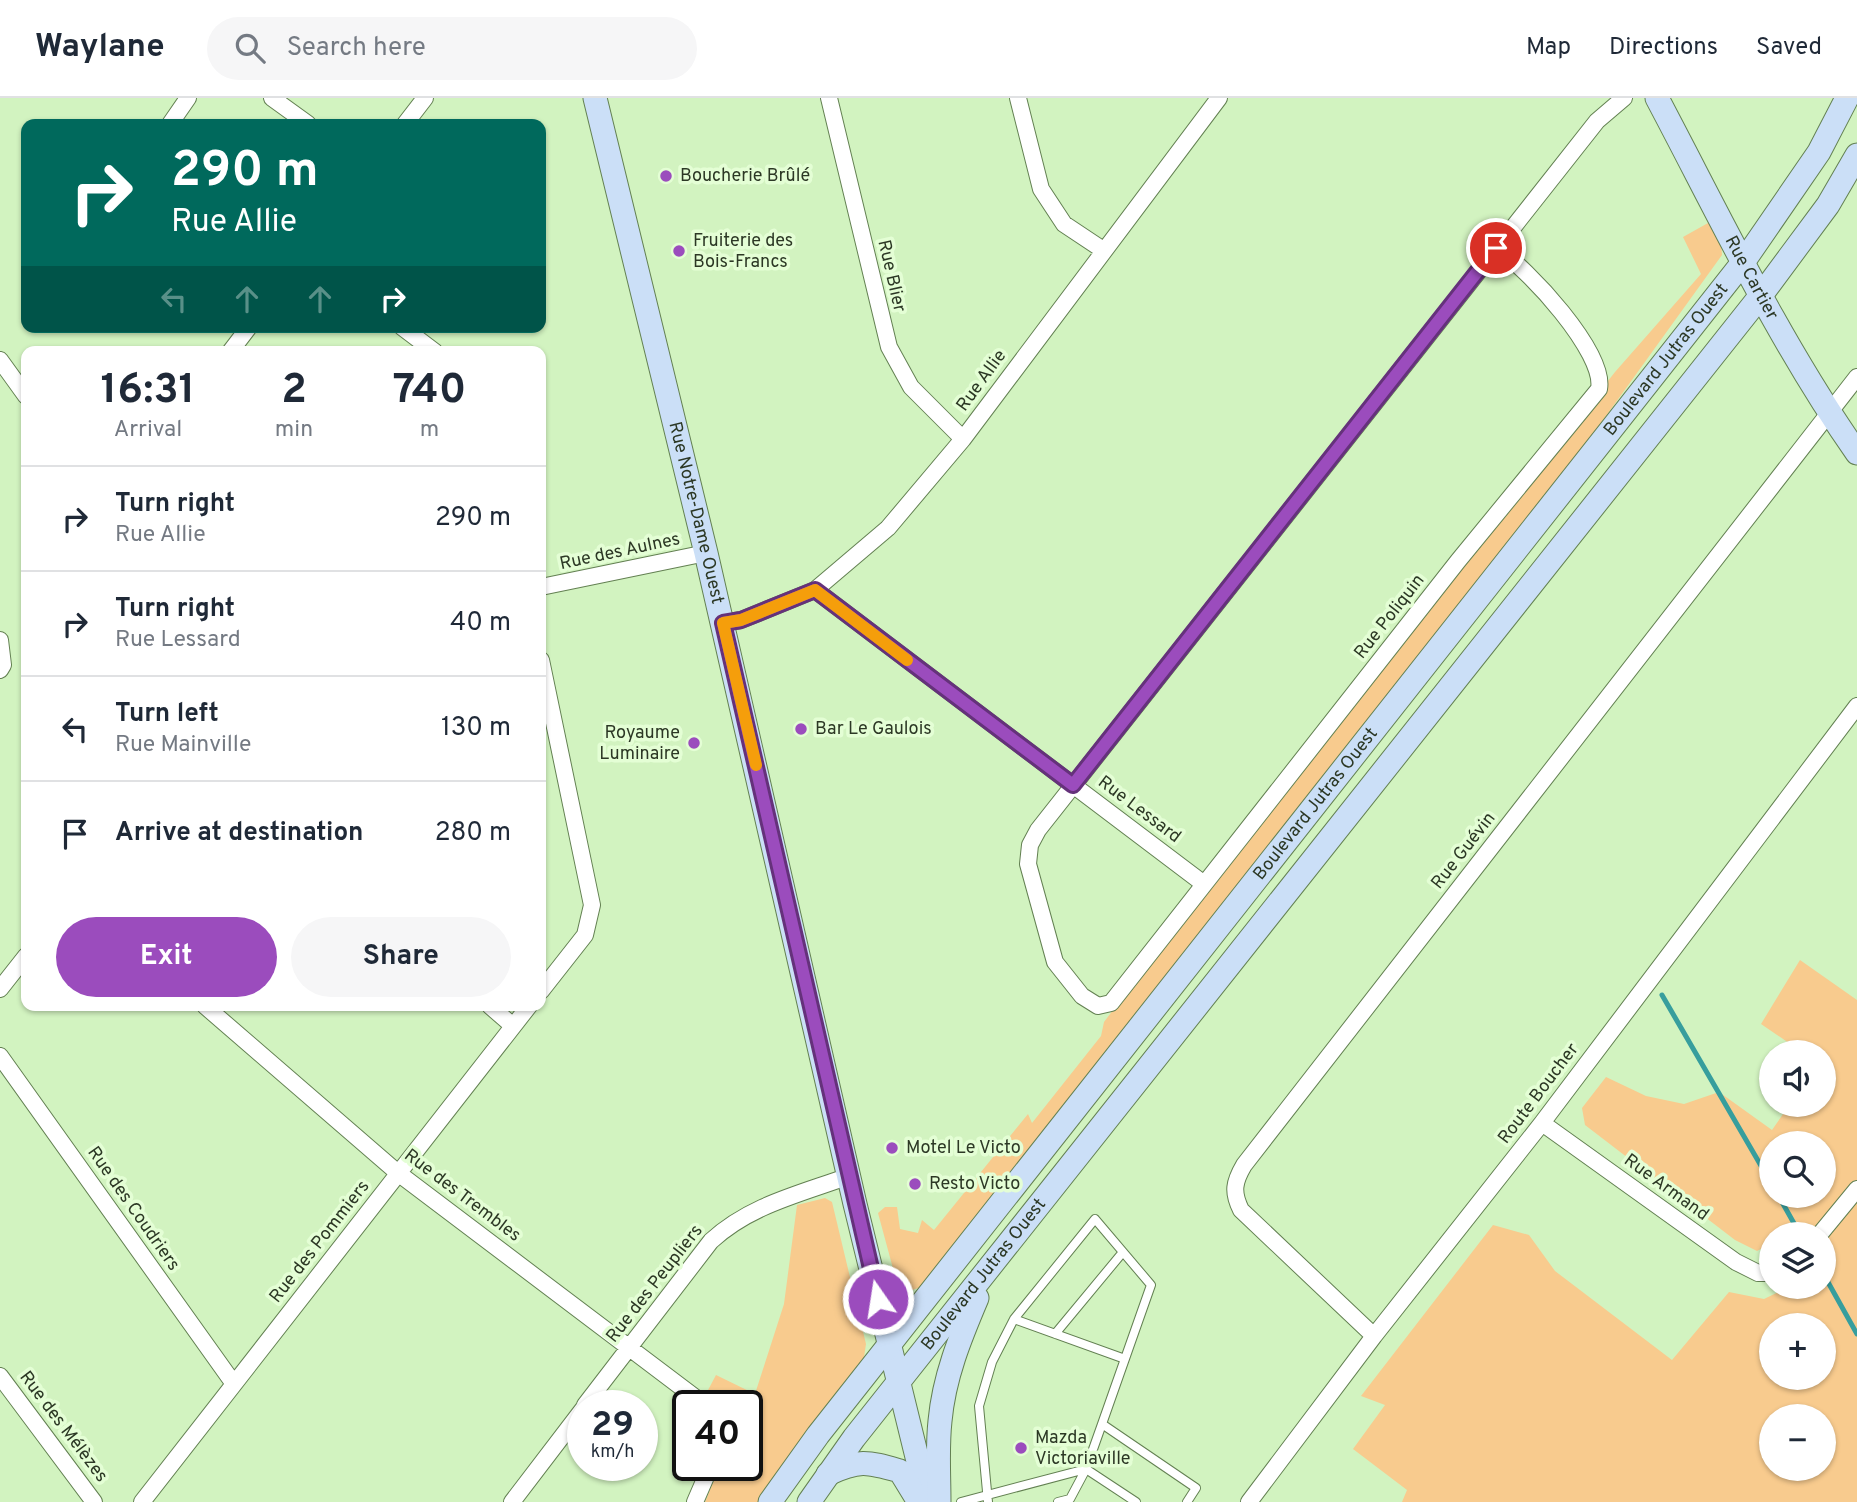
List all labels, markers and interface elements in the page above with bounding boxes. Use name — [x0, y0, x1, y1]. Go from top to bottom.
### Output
search box — [207, 17, 697, 80]
text: Waylane — [35, 27, 165, 69]
icon: search — [231, 29, 269, 67]
text: Search here — [287, 32, 426, 65]
text: Map — [1526, 33, 1571, 63]
text: Directions — [1609, 33, 1718, 63]
text: Saved — [1756, 33, 1822, 63]
text: 290 m — [171, 142, 319, 204]
icon: right — [56, 147, 147, 238]
place label: Boucherie Brûlé — [680, 165, 810, 188]
marker: Boucherie Brûlé — [658, 168, 674, 184]
text: Rue Allie — [171, 203, 297, 243]
pin — [1466, 218, 1526, 278]
icon: arrive — [1477, 229, 1515, 267]
place label: Fruiterie des Bois-Francs — [693, 230, 793, 274]
street label: Rue Cartier — [1719, 232, 1783, 324]
street label: Rue Blier — [872, 238, 910, 314]
marker: Fruiterie des Bois-Francs — [671, 243, 687, 259]
street label: Boulevard Jutras Ouest — [1599, 279, 1734, 441]
icon: left — [155, 280, 193, 318]
icon: ahead — [228, 280, 266, 318]
icon: ahead — [301, 280, 339, 318]
icon: right — [374, 280, 412, 318]
street label: Rue Allie — [952, 346, 1012, 416]
text: 16:31 — [101, 365, 195, 418]
text: 2 — [281, 365, 307, 418]
text: 740 — [393, 365, 466, 418]
text: Arrival — [114, 416, 182, 445]
text: min — [275, 416, 313, 445]
text: m — [420, 416, 439, 445]
street label: Rue Notre-Dame Ouest — [663, 419, 729, 606]
text: Turn right — [115, 488, 235, 521]
icon: right — [56, 500, 94, 538]
text: 290 m — [435, 502, 511, 535]
text: Rue Allie — [115, 521, 206, 550]
street label: Rue des Aulnes — [558, 528, 682, 576]
street label: Rue Poliquin — [1350, 570, 1430, 664]
text: Turn right — [115, 593, 235, 626]
icon: right — [56, 605, 94, 643]
text: 40 m — [450, 607, 511, 640]
text: Rue Lessard — [115, 626, 241, 655]
text: Turn left — [115, 698, 219, 731]
icon: left — [56, 710, 94, 748]
text: 130 m — [441, 712, 511, 745]
place label: Bar Le Gaulois — [815, 718, 932, 741]
marker: Bar Le Gaulois — [793, 721, 809, 737]
place label: Royaume Luminaire — [599, 722, 680, 766]
street label: Boulevard Jutras Ouest — [1248, 723, 1383, 885]
text: Rue Mainville — [115, 731, 251, 760]
marker: Royaume Luminaire — [686, 735, 702, 751]
street label: Rue Lessard — [1093, 771, 1185, 849]
street label: Rue Guévin — [1427, 808, 1501, 894]
icon: arrive — [56, 815, 94, 853]
text: Arrive at destination — [115, 817, 363, 850]
text: 280 m — [435, 817, 511, 850]
button: Exit — [56, 917, 277, 997]
button: Share — [291, 917, 511, 997]
street label: Route Boucher — [1494, 1039, 1584, 1149]
map controls — [1759, 1040, 1836, 1481]
button: sound — [1759, 1040, 1836, 1117]
button: search — [1759, 1131, 1836, 1208]
place label: Motel Le Victo — [906, 1137, 1021, 1160]
marker: Motel Le Victo — [884, 1140, 900, 1156]
street label: Rue des Coudriers — [82, 1142, 184, 1276]
street label: Rue des Trembles — [399, 1145, 525, 1247]
street label: Rue Armand — [1619, 1149, 1713, 1227]
place label: Resto Victo — [929, 1173, 1020, 1196]
street label: Rue des Pommiers — [265, 1176, 375, 1308]
marker: Resto Victo — [907, 1176, 923, 1192]
street label: Boulevard Jutras Ouest — [916, 1194, 1051, 1355]
street label: Rue des Peupliers — [602, 1220, 708, 1348]
button: layers — [1759, 1222, 1836, 1299]
position arrow — [841, 1262, 915, 1336]
button: + — [1759, 1313, 1836, 1390]
street label: Rue des Mélèzes — [14, 1367, 112, 1487]
speed limit sign: 40 — [672, 1390, 763, 1481]
text: 29 — [591, 1404, 634, 1448]
button: − — [1759, 1404, 1836, 1481]
place label: Mazda Victoriaville — [1035, 1427, 1131, 1471]
marker: Mazda Victoriaville — [1013, 1440, 1029, 1456]
text: km/h — [591, 1441, 634, 1464]

